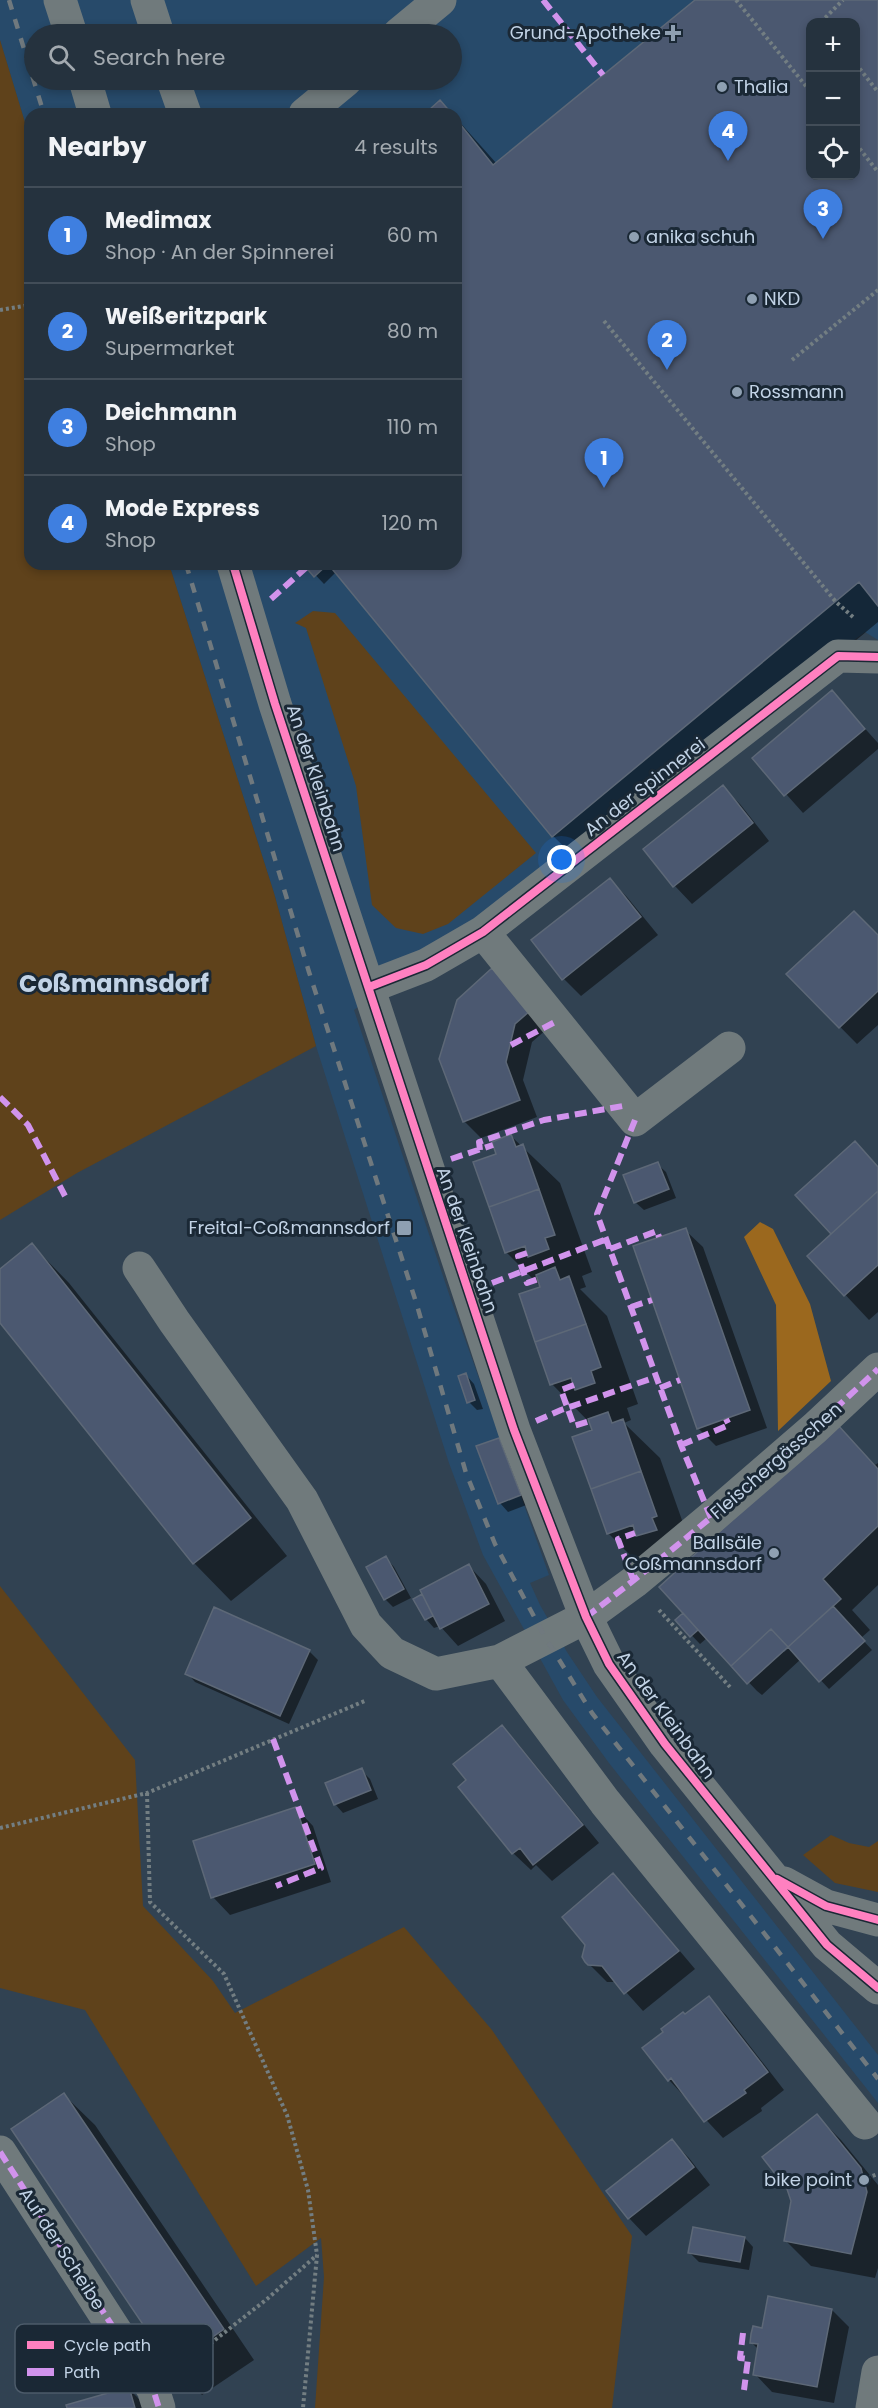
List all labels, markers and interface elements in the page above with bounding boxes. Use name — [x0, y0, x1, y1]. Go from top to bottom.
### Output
map controls — [806, 18, 860, 180]
button: + — [806, 18, 860, 72]
place label: Grund-Apotheke — [510, 20, 661, 45]
search box — [24, 24, 462, 90]
marker: Grund-Apotheke — [666, 26, 680, 40]
icon: search — [45, 41, 78, 74]
text: Search here — [93, 42, 226, 73]
button: − — [806, 72, 860, 126]
place label: Thalia — [734, 74, 788, 99]
marker: Thalia — [715, 80, 729, 94]
pin: 4 — [708, 112, 748, 161]
button: locate — [806, 126, 860, 180]
text: Nearby — [48, 129, 146, 165]
text: 4 results — [354, 133, 438, 161]
pin: 3 — [804, 190, 842, 239]
text: Medimax — [105, 205, 211, 236]
text: 1 — [64, 221, 71, 249]
text: 60 m — [387, 221, 438, 249]
place label: anika schuh — [646, 224, 755, 249]
marker: anika schuh — [627, 230, 641, 244]
text: Shop · An der Spinnerei — [105, 238, 334, 266]
place label: NKD — [764, 286, 800, 311]
marker: NKD — [745, 292, 759, 306]
text: Weißeritzpark — [105, 301, 267, 332]
text: 2 — [62, 317, 73, 345]
text: 80 m — [387, 317, 438, 345]
pin: 2 — [648, 320, 686, 370]
text: Supermarket — [105, 334, 234, 362]
place label: Rossmann — [749, 379, 844, 404]
marker: Rossmann — [730, 385, 744, 399]
text: Deichmann — [105, 397, 237, 428]
text: 3 — [61, 413, 74, 441]
text: 110 m — [387, 413, 438, 441]
text: Shop — [105, 430, 156, 458]
pin: 1 — [584, 438, 624, 488]
text: Mode Express — [105, 493, 260, 524]
text: 4 — [61, 509, 74, 537]
text: 120 m — [382, 509, 438, 537]
text: Shop — [105, 526, 156, 554]
street label: An der Kleinbahn — [281, 701, 352, 854]
street label: An der Spinnerei — [579, 732, 710, 842]
your location — [547, 845, 576, 874]
district label: Coßmannsdorf — [19, 967, 209, 1000]
street label: An der Kleinbahn — [431, 1163, 504, 1316]
place label: Freital-Coßmannsdorf — [188, 1215, 390, 1240]
marker: Freital-Coßmannsdorf — [395, 1219, 413, 1237]
street label: Fleischergässchen — [704, 1396, 847, 1525]
place label: Ballsäle Coßmannsdorf — [625, 1530, 762, 1576]
marker: Ballsäle Coßmannsdorf — [767, 1546, 781, 1560]
street label: An der Kleinbahn — [611, 1645, 721, 1784]
place label: bike point — [764, 2167, 852, 2192]
marker: bike point — [857, 2173, 871, 2187]
street label: Auf der Scheibe — [13, 2183, 111, 2315]
legend — [15, 2324, 213, 2393]
text: Cycle path — [64, 2334, 151, 2357]
text: Path — [64, 2361, 100, 2384]

